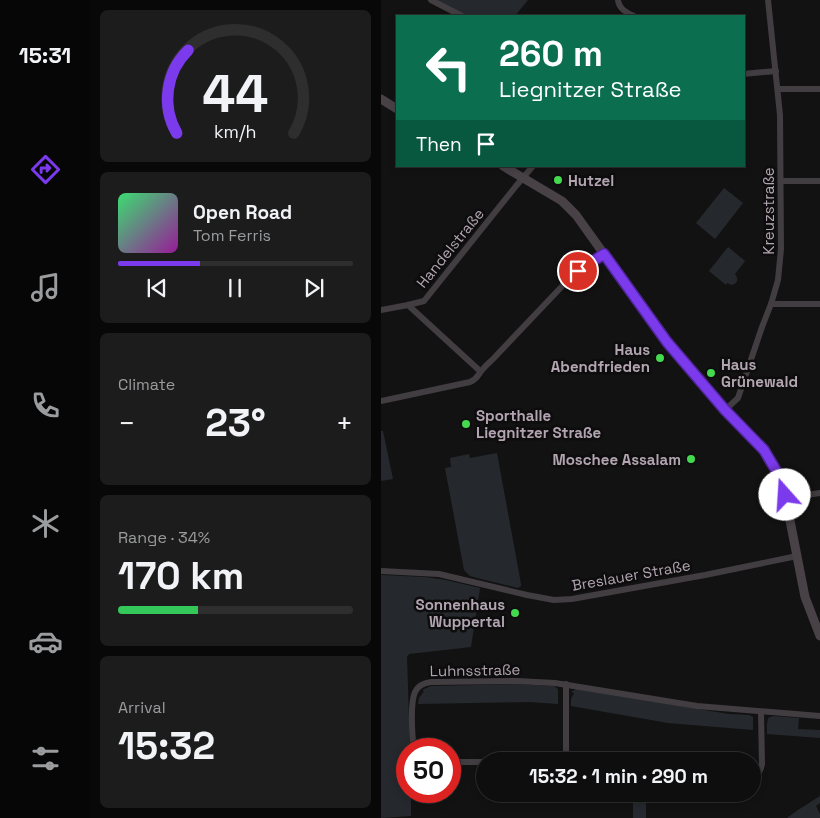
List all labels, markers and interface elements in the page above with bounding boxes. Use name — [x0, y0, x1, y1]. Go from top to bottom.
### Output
text: 260 m — [499, 32, 603, 76]
icon: left — [416, 35, 481, 100]
text: 15:31 — [19, 41, 71, 69]
text: 44 — [202, 61, 269, 127]
text: Liegnitzer Straße — [499, 75, 682, 103]
text: km/h — [214, 120, 257, 143]
icon: arrive — [472, 130, 500, 158]
text: Then — [416, 132, 462, 157]
icon: directions — [28, 152, 63, 187]
street label: Kreuzstraße — [759, 167, 778, 255]
place label: Hutzel — [568, 171, 614, 190]
marker: Hutzel — [552, 174, 564, 186]
text: Open Road — [193, 200, 292, 225]
street label: Handelstraße — [412, 204, 488, 292]
text: Tom Ferris — [193, 225, 271, 246]
pin — [557, 250, 599, 292]
icon: arrive — [564, 257, 592, 285]
icon: music — [28, 270, 63, 305]
icon: previous — [143, 274, 171, 302]
icon: pause — [221, 274, 249, 302]
icon: next — [300, 274, 328, 302]
place label: Haus Abendfrieden — [551, 340, 650, 376]
marker: Haus Abendfrieden — [654, 352, 666, 364]
place label: Haus Grünewald — [721, 355, 798, 391]
marker: Haus Grünewald — [705, 367, 717, 379]
text: Climate — [118, 374, 175, 395]
icon: phone — [28, 388, 63, 423]
text: 23° — [205, 399, 266, 447]
text: − — [118, 405, 135, 441]
text: + — [336, 405, 353, 441]
place label: Sporthalle Liegnitzer Straße — [476, 406, 602, 442]
marker: Sporthalle Liegnitzer Straße — [460, 418, 472, 430]
place label: Moschee Assalam — [552, 450, 681, 469]
marker: Moschee Assalam — [685, 453, 697, 465]
position arrow — [758, 468, 810, 520]
icon: climate — [28, 506, 63, 541]
text: Range · 34% — [118, 527, 210, 548]
text: 170 km — [118, 552, 244, 600]
street label: Breslauer Straße — [570, 555, 692, 595]
place label: Sonnenhaus Wuppertal — [416, 595, 505, 631]
marker: Sonnenhaus Wuppertal — [509, 607, 521, 619]
icon: car — [28, 624, 63, 659]
street label: Luhnsstraße — [430, 660, 521, 680]
text: Arrival — [118, 697, 166, 718]
text: 15:32 — [118, 722, 215, 770]
speed limit sign: 50 — [396, 738, 461, 803]
icon: filters — [28, 741, 63, 776]
text: 15:32 · 1 min · 290 m — [529, 764, 708, 789]

